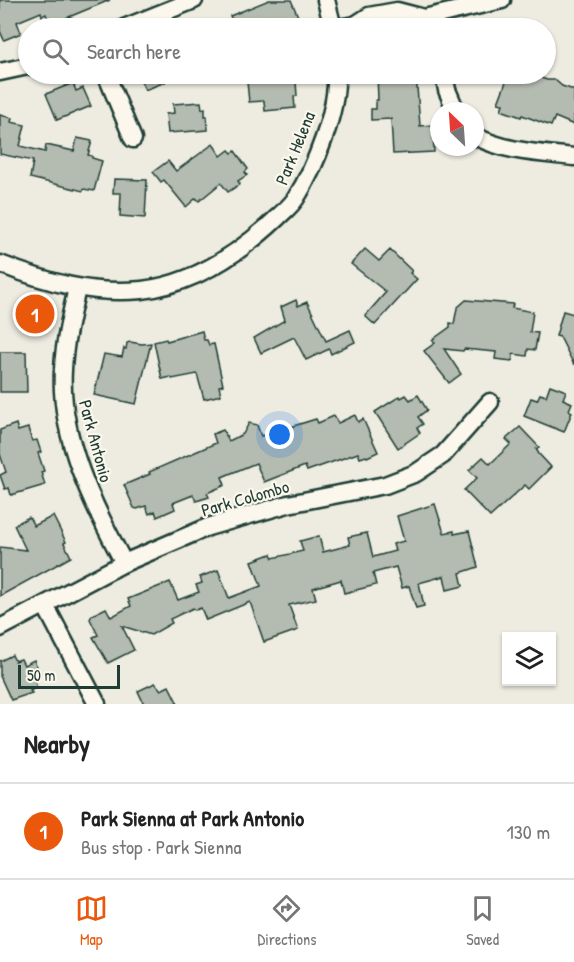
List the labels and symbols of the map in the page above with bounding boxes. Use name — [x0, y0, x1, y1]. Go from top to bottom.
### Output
north arrow — [430, 102, 484, 156]
street label: Park Helena — [269, 108, 321, 188]
pin: 1 — [15, 292, 54, 336]
street label: Park Antonio — [73, 397, 119, 485]
your location — [265, 420, 294, 449]
street label: Park Colombo — [198, 474, 292, 522]
scale bar — [18, 662, 120, 690]

